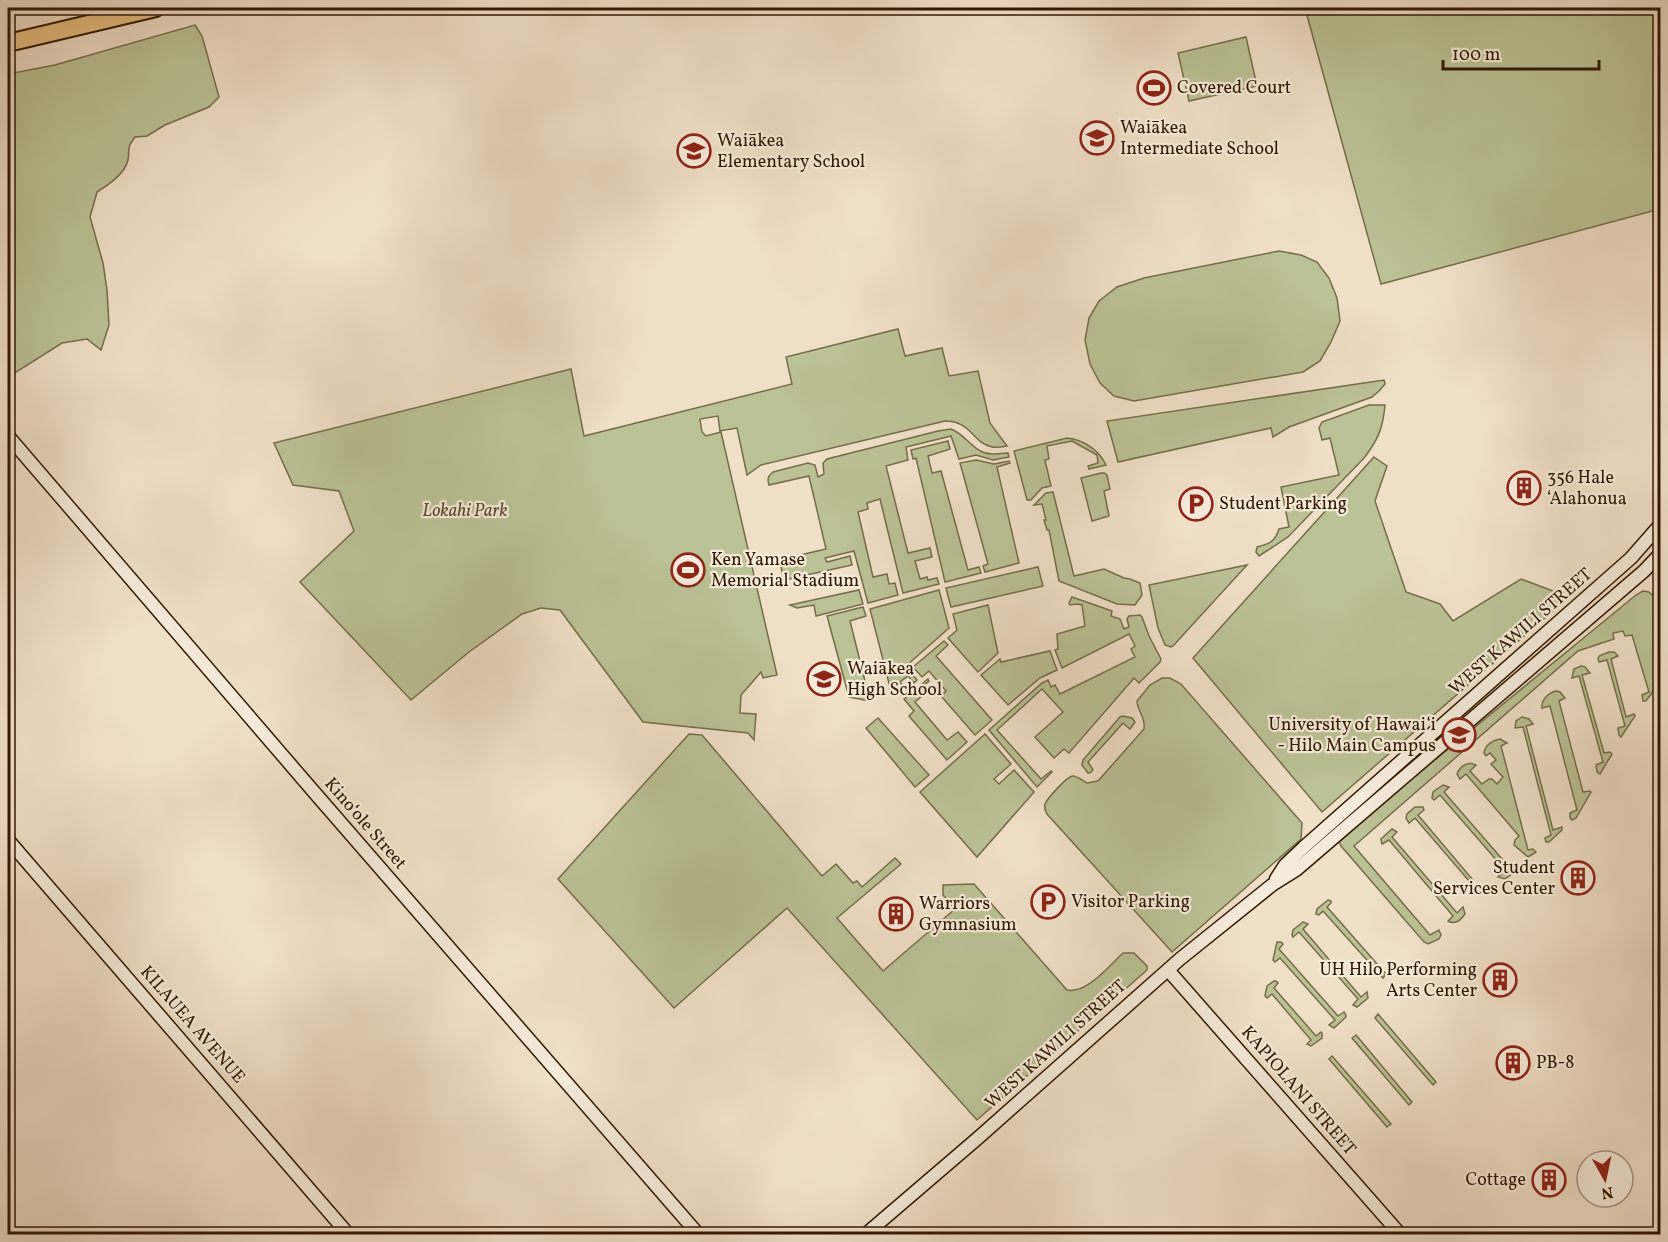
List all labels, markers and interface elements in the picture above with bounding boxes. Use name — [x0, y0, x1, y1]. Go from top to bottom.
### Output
scale bar — [1443, 33, 1599, 71]
text: 100 m — [1452, 43, 1501, 68]
sports icon: Covered Court — [1136, 70, 1172, 106]
place label: Covered Court — [1177, 76, 1291, 101]
place label: Waiākea Intermediate School — [1120, 116, 1279, 162]
school or university icon: Waiākea Intermediate School — [1079, 120, 1115, 156]
place label: Waiākea Elementary School — [717, 129, 865, 175]
school or university icon: Waiākea Elementary School — [676, 133, 712, 169]
place label: 356 Hale ʻAlahonua — [1547, 466, 1627, 512]
building icon: 356 Hale ʻAlahonua — [1506, 470, 1542, 506]
parking icon: Student Parking — [1178, 486, 1214, 522]
place label: Student Parking — [1219, 492, 1347, 517]
park label: Lokahi Park — [422, 499, 508, 524]
place label: Ken Yamase Memorial Stadium — [711, 548, 859, 594]
sports icon: Ken Yamase Memorial Stadium — [670, 552, 706, 588]
street label: WEST KAWILI STREET — [1444, 562, 1598, 701]
place label: Waiākea High School — [847, 657, 942, 703]
school or university icon: Waiākea High School — [806, 661, 842, 697]
place label: University of Hawaiʻi - Hilo Main Campus — [1268, 713, 1436, 759]
school or university icon: University of Hawaiʻi - Hilo Main Campus — [1441, 717, 1477, 753]
street label: Kinoʻole Street — [318, 772, 412, 876]
place label: Student Services Center — [1433, 856, 1555, 902]
building icon: Student Services Center — [1560, 860, 1596, 896]
parking icon: Visitor Parking — [1030, 884, 1066, 920]
place label: Visitor Parking — [1071, 890, 1190, 915]
place label: Warriors Gymnasium — [919, 892, 1017, 938]
building icon: Warriors Gymnasium — [878, 896, 914, 932]
place label: UH Hilo Performing Arts Center — [1319, 958, 1477, 1004]
street label: KILAUEA AVENUE — [134, 961, 250, 1090]
building icon: UH Hilo Performing Arts Center — [1482, 962, 1518, 998]
street label: WEST KAWILI STREET — [980, 974, 1133, 1115]
street label: KAPIOLANI STREET — [1235, 1021, 1362, 1162]
building icon: PB-8 — [1495, 1045, 1531, 1081]
place label: PB-8 — [1536, 1051, 1574, 1076]
north arrow — [1575, 1149, 1635, 1209]
building icon: Cottage — [1531, 1162, 1567, 1198]
place label: Cottage — [1466, 1168, 1526, 1193]
text: N — [1599, 1180, 1614, 1204]

